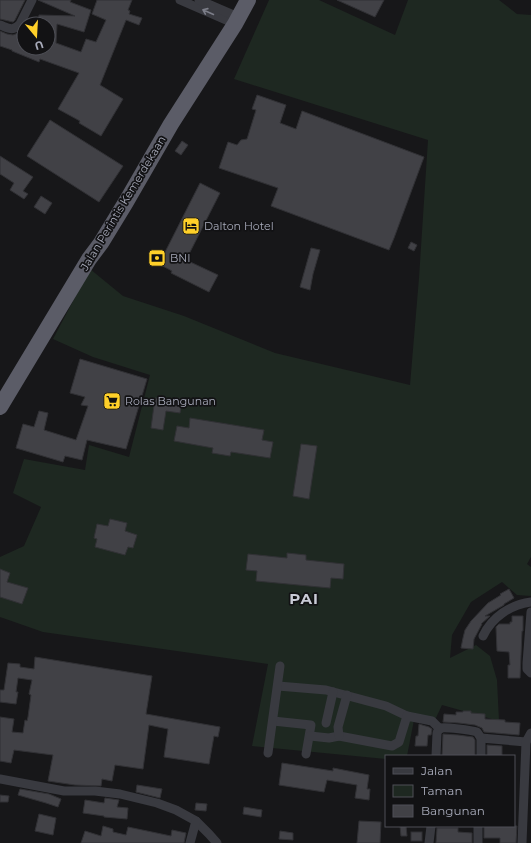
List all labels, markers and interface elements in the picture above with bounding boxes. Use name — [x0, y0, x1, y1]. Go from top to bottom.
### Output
one-way arrow — [202, 8, 214, 15]
north arrow — [16, 16, 56, 56]
text: U — [33, 38, 45, 54]
street label: Jalan Perintis Kemerdekaan — [77, 133, 169, 274]
hotel icon: Dalton Hotel — [181, 216, 201, 236]
place label: Dalton Hotel — [204, 219, 274, 233]
bank icon: BNI — [147, 248, 167, 268]
place label: BNI — [170, 251, 191, 265]
supermarket icon: Rolas Bangunan — [102, 391, 122, 411]
place label: Rolas Bangunan — [125, 394, 216, 408]
district label: PAI — [289, 589, 319, 608]
legend — [385, 755, 515, 827]
text: Jalan — [420, 763, 453, 778]
text: Taman — [421, 783, 463, 798]
text: Bangunan — [421, 803, 485, 818]

